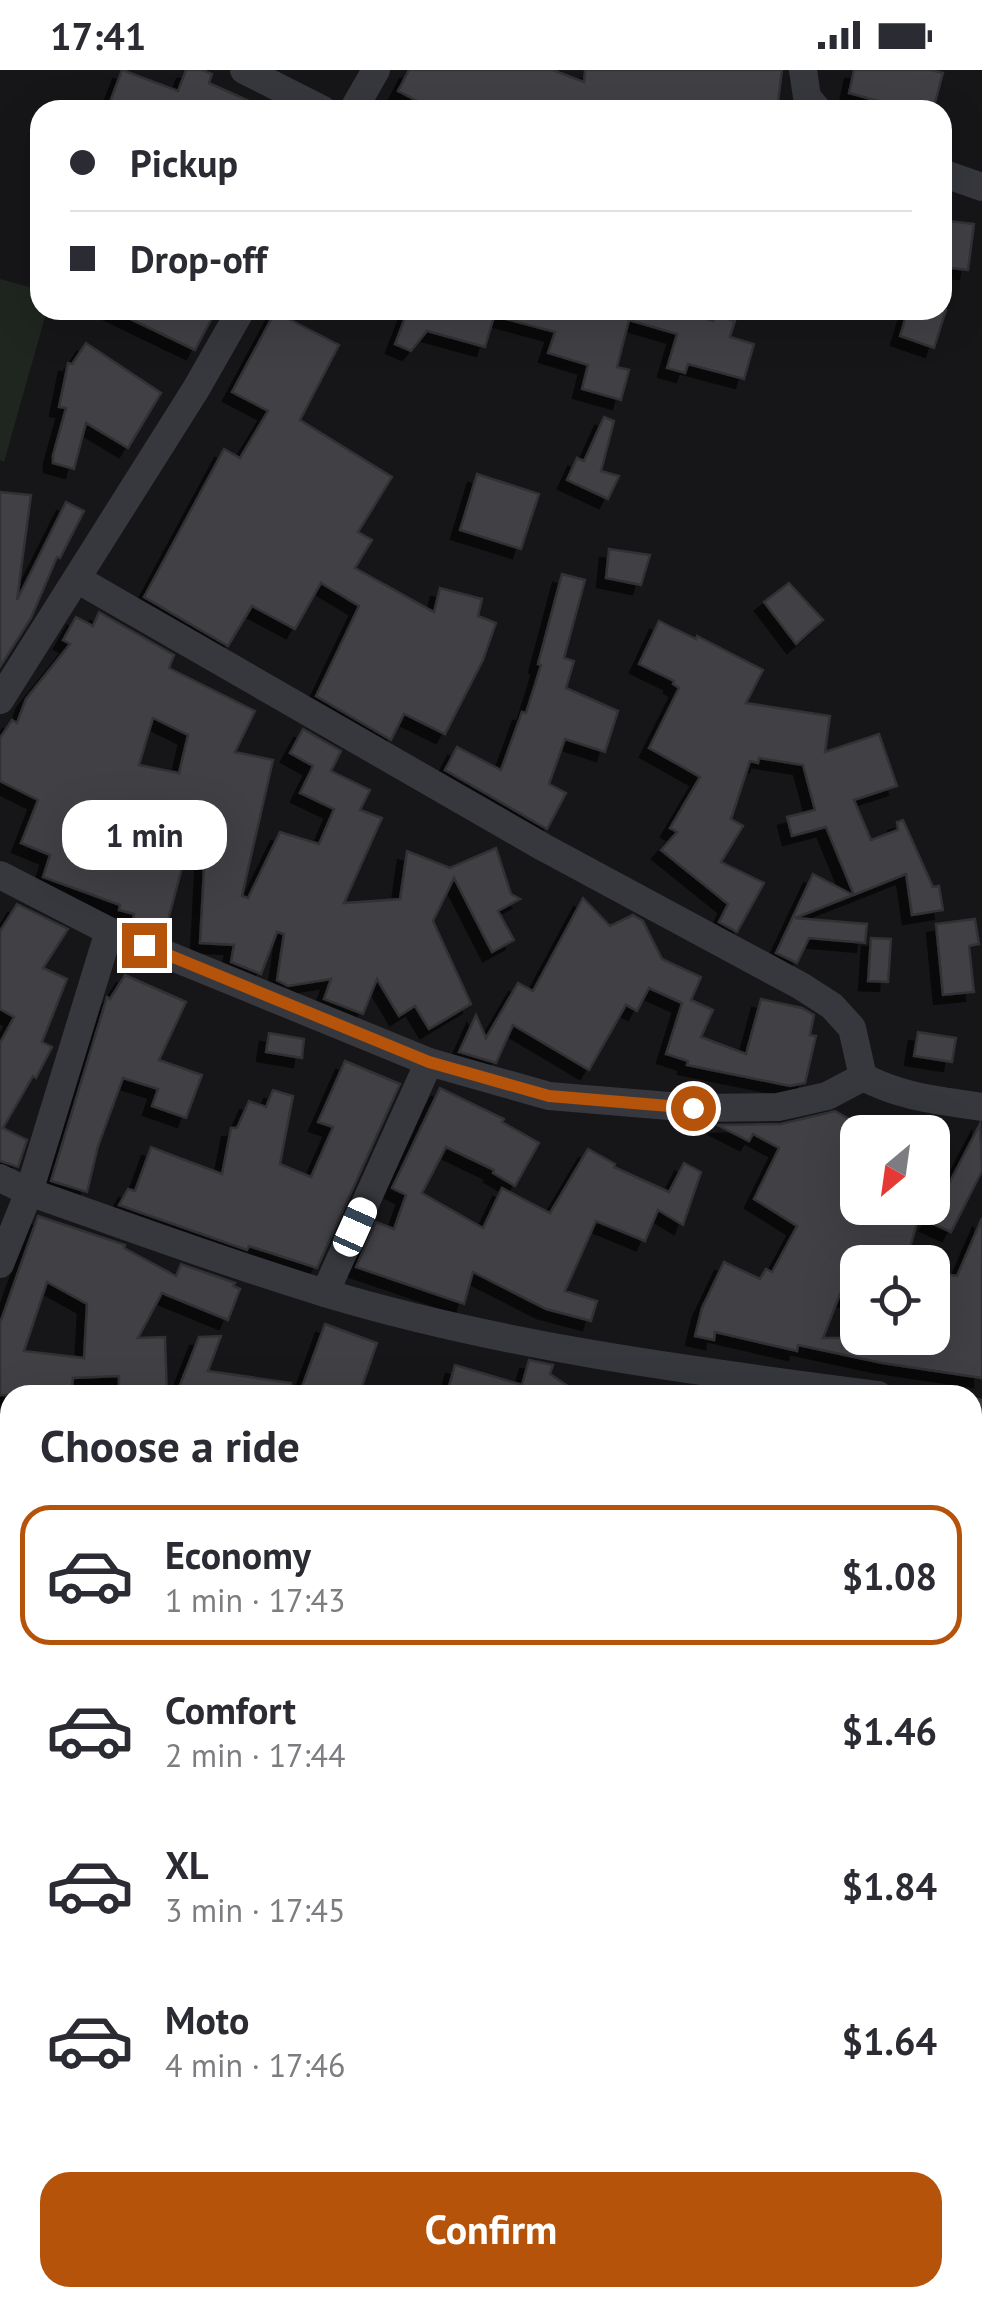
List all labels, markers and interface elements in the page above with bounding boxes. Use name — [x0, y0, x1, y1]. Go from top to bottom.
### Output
text: 17:41 — [50, 11, 146, 60]
text: Pickup — [130, 138, 238, 187]
text: Drop-off — [130, 234, 267, 283]
callout: 1 min — [62, 800, 226, 870]
text: 1 min — [105, 814, 184, 856]
route end — [122, 923, 167, 968]
route start — [671, 1086, 716, 1131]
north arrow — [840, 1115, 950, 1225]
map controls — [840, 1115, 950, 1355]
car — [329, 1193, 381, 1261]
button: locate — [840, 1245, 950, 1355]
text: Choose a ride — [40, 1416, 300, 1474]
icon: car — [45, 1530, 135, 1620]
text: Economy — [165, 1530, 311, 1579]
text: $1.08 — [841, 1551, 937, 1600]
text: 1 min · 17:43 — [165, 1579, 345, 1621]
icon: car — [45, 1685, 135, 1775]
text: Comfort — [165, 1685, 296, 1734]
text: $1.46 — [841, 1706, 937, 1755]
text: 2 min · 17:44 — [165, 1734, 345, 1776]
icon: car — [45, 1840, 135, 1930]
text: XL — [165, 1840, 209, 1889]
text: $1.84 — [841, 1861, 937, 1910]
text: 3 min · 17:45 — [165, 1889, 345, 1931]
icon: car — [45, 1995, 135, 2085]
text: Moto — [165, 1995, 249, 2044]
text: $1.64 — [841, 2016, 937, 2065]
text: 4 min · 17:46 — [165, 2044, 345, 2086]
button: Confirm — [40, 2172, 942, 2287]

